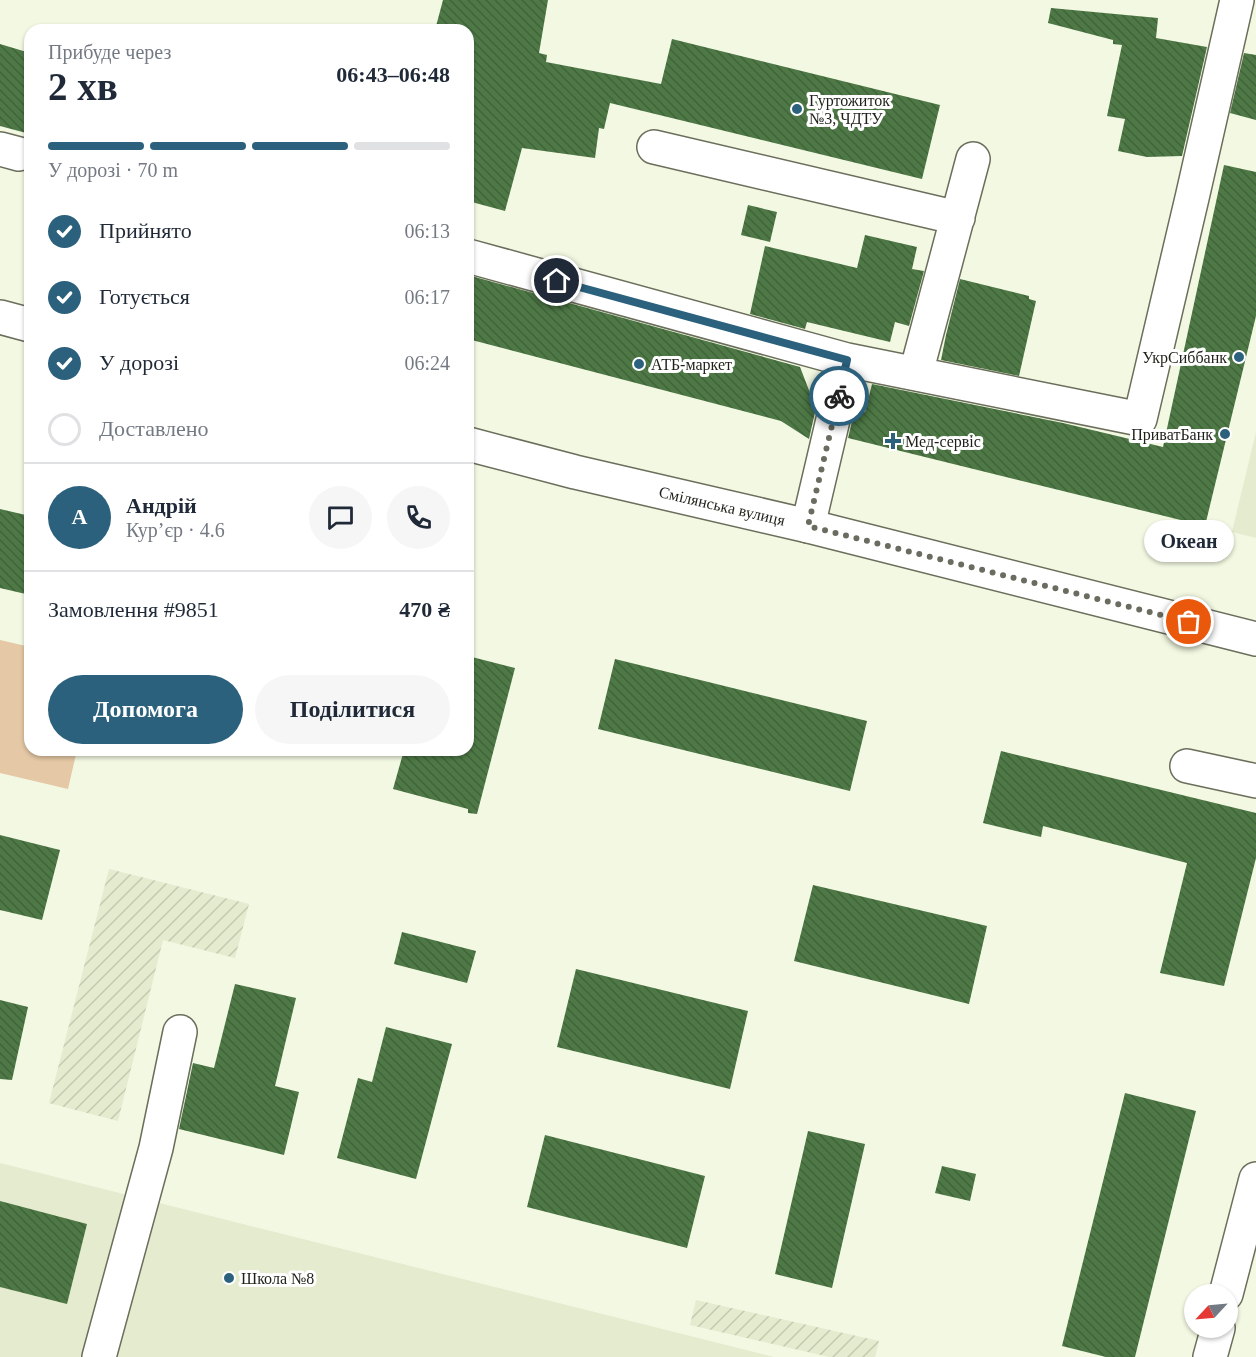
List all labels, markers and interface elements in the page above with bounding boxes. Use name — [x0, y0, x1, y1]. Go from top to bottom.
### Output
text: Прибуде через — [48, 41, 171, 63]
text: 06:43–06:48 — [336, 62, 450, 87]
text: 2 хв — [48, 65, 118, 108]
place label: Гуртожиток №3, ЧДТУ — [809, 92, 890, 128]
marker: Гуртожиток №3, ЧДТУ — [790, 102, 804, 116]
text: У дорозі · 70 m — [48, 159, 178, 181]
icon: check — [48, 215, 81, 248]
text: Прийнято — [99, 218, 192, 243]
text: 06:13 — [404, 220, 450, 242]
pin — [531, 255, 582, 306]
icon: home — [540, 264, 573, 297]
icon: check — [48, 281, 81, 314]
text: Готується — [99, 284, 190, 309]
text: 06:17 — [404, 286, 450, 308]
icon: check — [48, 347, 81, 380]
place label: УкрСиббанк — [1142, 349, 1227, 367]
text: У дорозі — [99, 350, 179, 375]
marker: УкрСиббанк — [1232, 350, 1246, 364]
text: 06:24 — [404, 352, 450, 374]
place label: АТБ-маркет — [651, 356, 732, 374]
marker: АТБ-маркет — [632, 357, 646, 371]
courier — [809, 366, 869, 426]
icon: bike — [823, 380, 856, 413]
text: Доставлено — [99, 416, 209, 441]
place label: ПриватБанк — [1131, 426, 1213, 444]
marker: ПриватБанк — [1218, 427, 1232, 441]
place label: Мед-сервіс — [905, 433, 981, 451]
marker: Мед-сервіс — [886, 434, 900, 448]
street label: Смілянська вулиця — [657, 483, 787, 530]
button: chat — [309, 486, 372, 549]
button: phone — [387, 486, 450, 549]
text: Андрій — [126, 493, 197, 518]
text: А — [72, 504, 87, 529]
text: Кур’єр · 4.6 — [126, 519, 225, 541]
callout: Океан — [1144, 520, 1234, 562]
text: Океан — [1161, 530, 1217, 552]
pin — [1163, 596, 1214, 647]
text: Замовлення #9851 — [48, 597, 219, 622]
text: 470 ₴ — [399, 597, 450, 622]
icon: bag — [1172, 605, 1205, 638]
button: Допомога — [48, 675, 243, 744]
button: Поділитися — [255, 675, 450, 744]
place label: Школа №8 — [241, 1270, 314, 1287]
marker: Школа №8 — [222, 1271, 236, 1285]
north arrow — [1184, 1284, 1238, 1338]
map controls — [1184, 1284, 1238, 1338]

